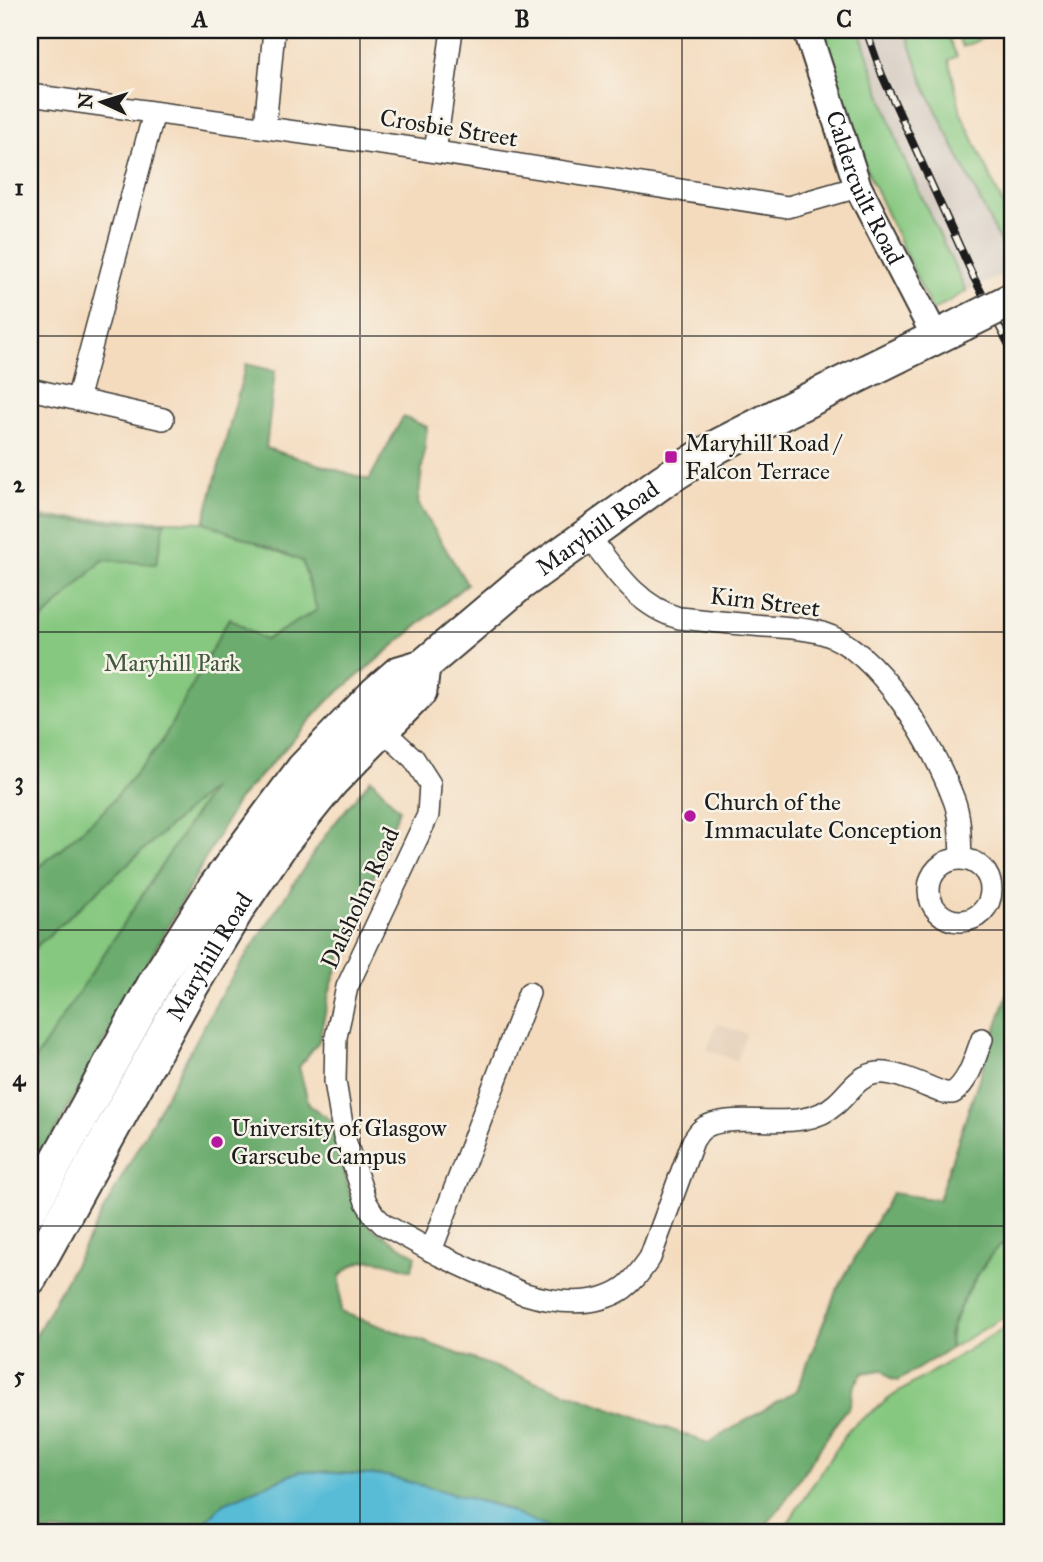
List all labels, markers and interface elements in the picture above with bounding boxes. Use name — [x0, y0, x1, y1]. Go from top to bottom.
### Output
text: A — [190, 5, 208, 33]
text: B — [514, 5, 530, 33]
text: C — [836, 5, 852, 33]
north arrow — [66, 66, 136, 136]
text: N — [74, 92, 98, 110]
street label: Crosbie Street — [378, 102, 521, 154]
street label: Caldercuilt Road — [819, 107, 910, 270]
text: 1 — [14, 173, 24, 201]
place label: Maryhill Road / Falcon Terrace — [685, 428, 843, 486]
marker: Maryhill Road / Falcon Terrace — [663, 449, 679, 465]
text: 2 — [13, 470, 25, 498]
street label: Maryhill Road — [530, 474, 665, 582]
street label: Kirn Street — [708, 580, 822, 624]
park label: Maryhill Park — [104, 648, 241, 678]
text: 3 — [14, 767, 24, 796]
place label: Church of the Immaculate Conception — [704, 787, 942, 845]
marker: Church of the Immaculate Conception — [682, 808, 698, 824]
street label: Dalsholm Road — [314, 822, 406, 974]
street label: Maryhill Road — [160, 887, 259, 1026]
text: 4 — [13, 1064, 27, 1092]
place label: University of Glasgow Garscube Campus — [231, 1113, 448, 1171]
marker: University of Glasgow Garscube Campus — [209, 1134, 225, 1150]
text: 5 — [14, 1361, 25, 1389]

